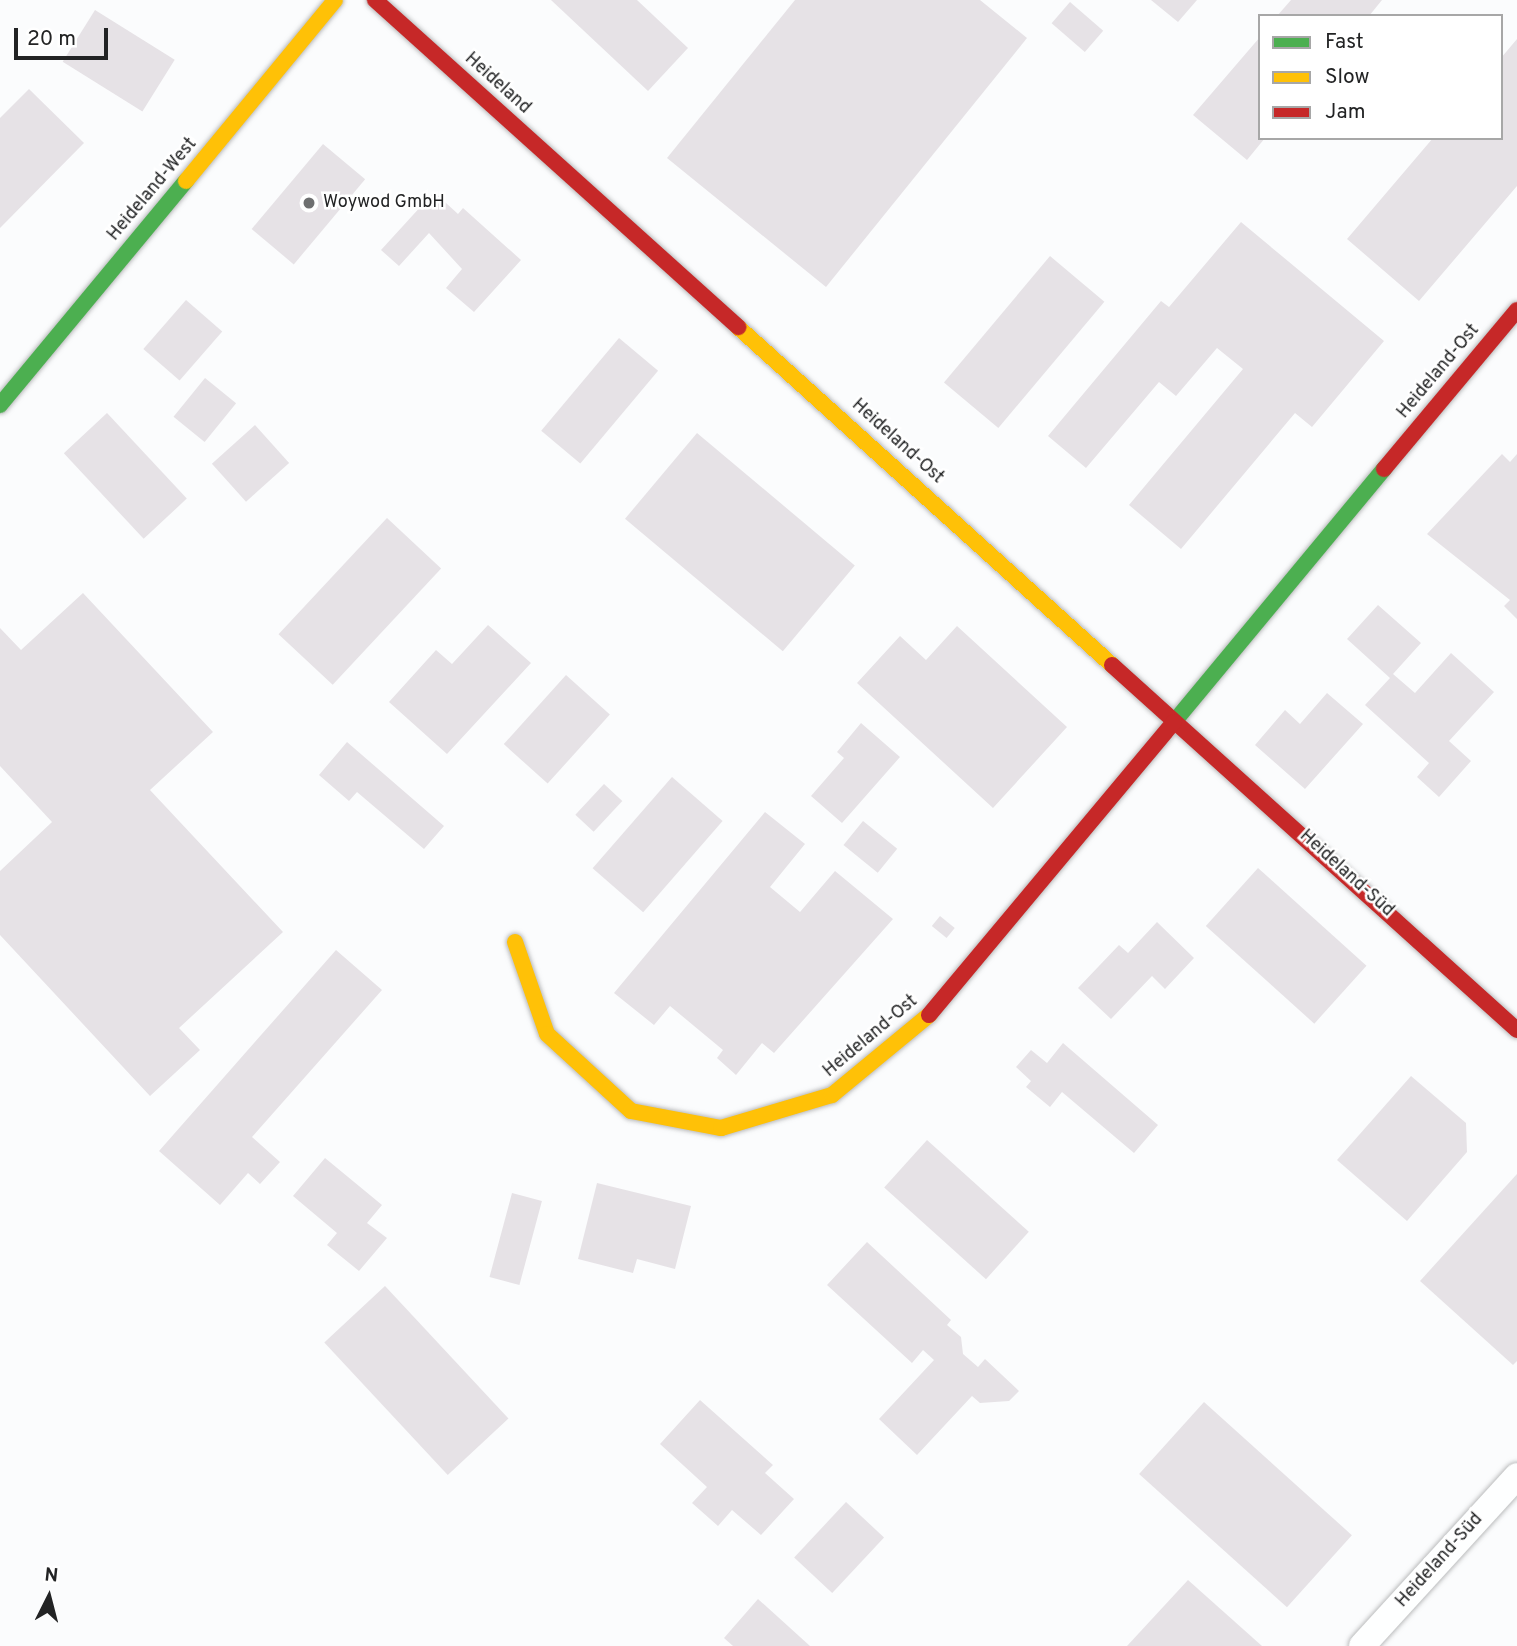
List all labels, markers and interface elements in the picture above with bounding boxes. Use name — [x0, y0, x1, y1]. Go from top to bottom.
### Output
scale bar — [18, 14, 112, 58]
legend — [1258, 14, 1503, 140]
text: 20 m — [27, 26, 76, 53]
text: Fast — [1325, 29, 1364, 56]
street label: Heideland — [459, 49, 535, 119]
text: Slow — [1325, 64, 1370, 91]
text: Jam — [1325, 99, 1366, 126]
street label: Heideland-West — [104, 134, 202, 246]
place label: Woywod GmbH — [323, 192, 445, 214]
marker: Woywod GmbH — [301, 195, 317, 211]
street label: Heideland-Ost — [1393, 320, 1485, 424]
street label: Heideland-Ost — [846, 395, 948, 489]
street label: Heideland-Süd — [1294, 826, 1398, 922]
street label: Heideland-Ost — [819, 991, 923, 1083]
street label: Heideland-Süd — [1392, 1509, 1488, 1613]
north arrow — [14, 1562, 84, 1632]
text: N — [43, 1563, 59, 1589]

